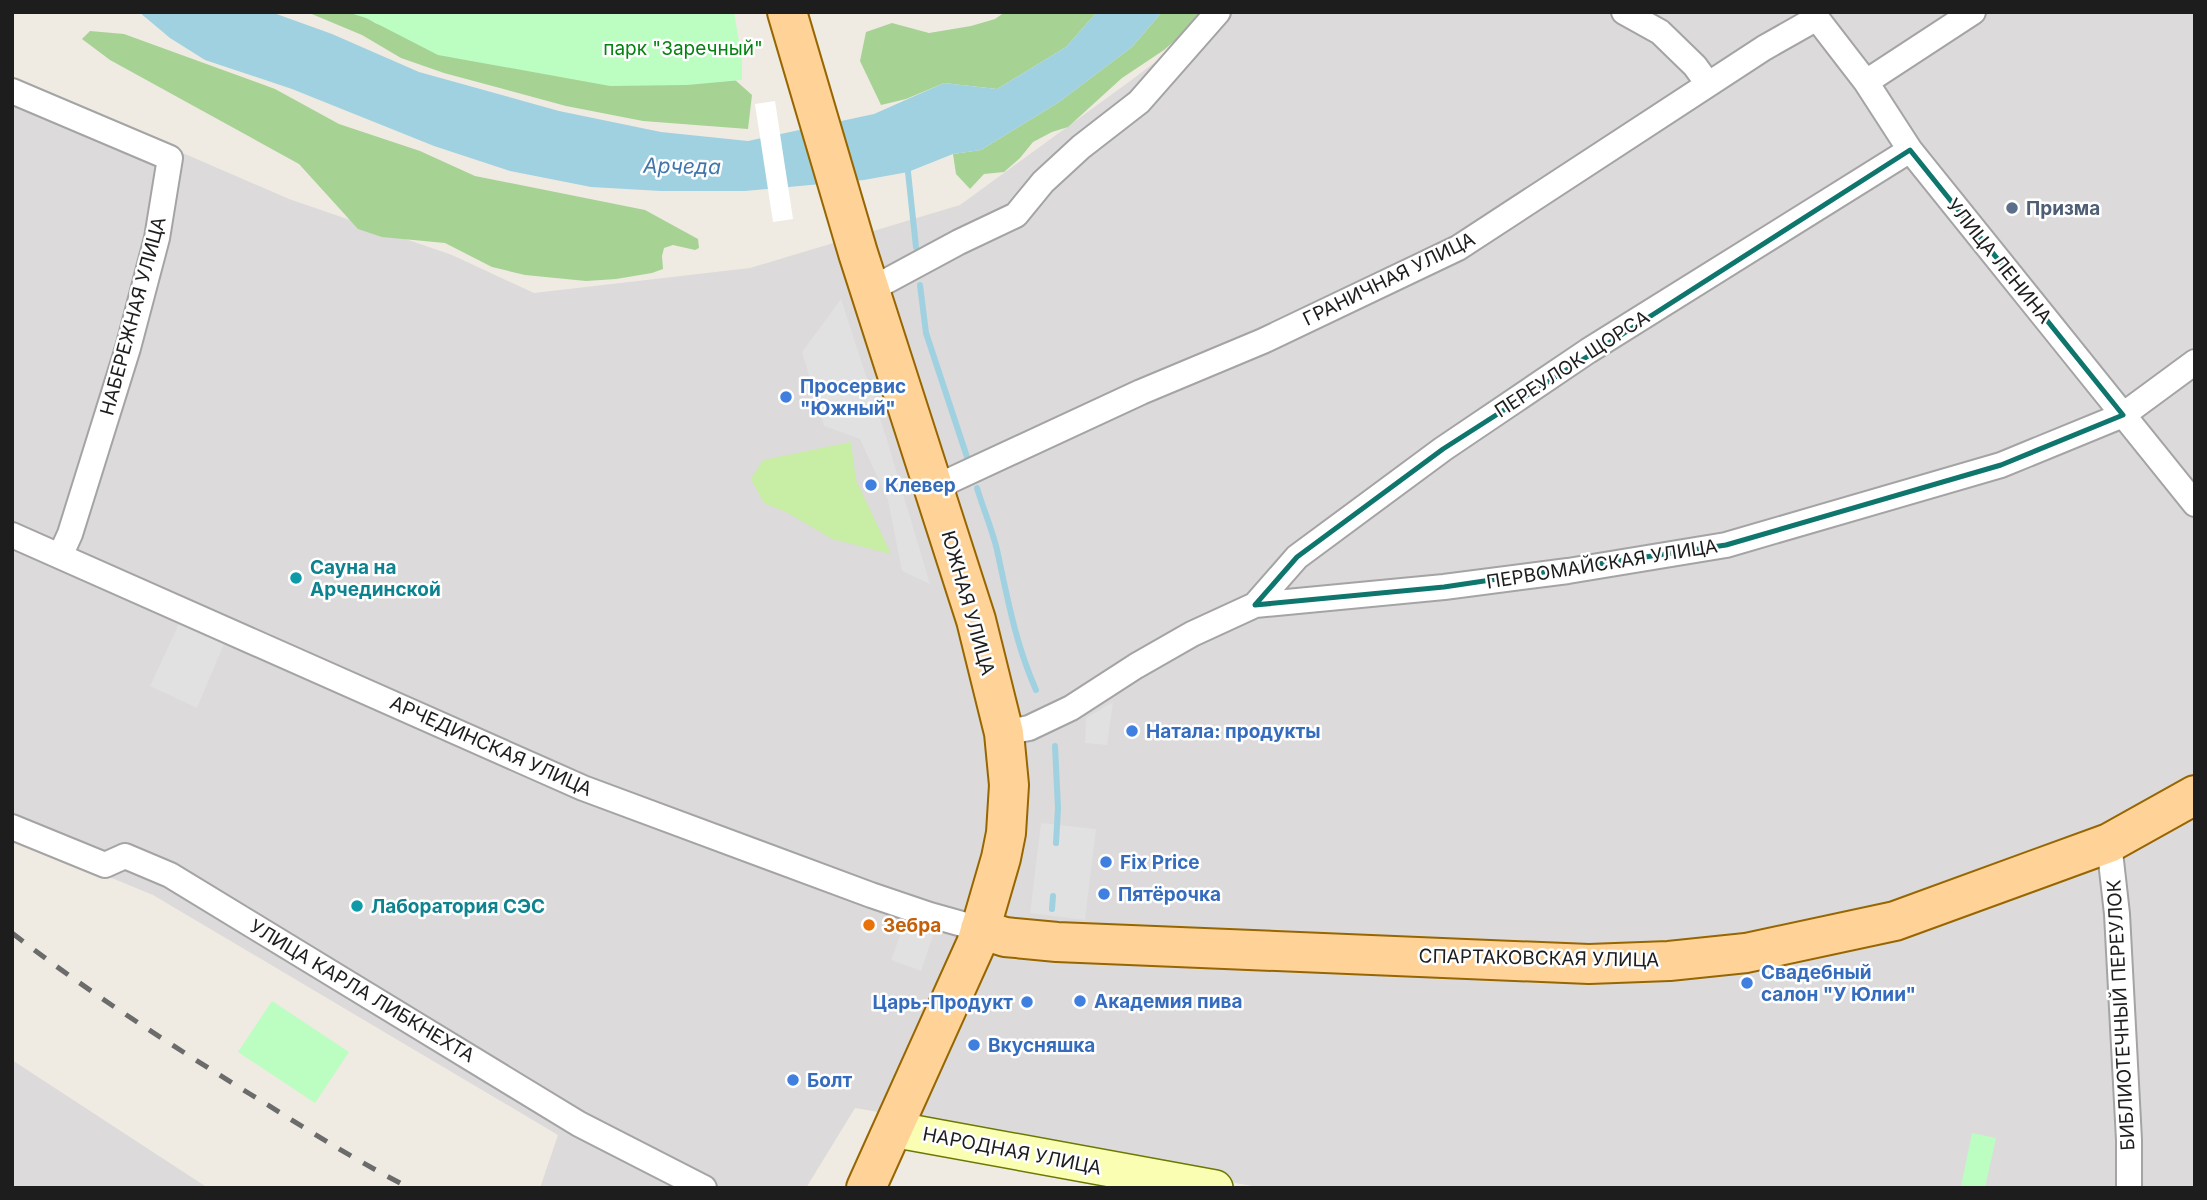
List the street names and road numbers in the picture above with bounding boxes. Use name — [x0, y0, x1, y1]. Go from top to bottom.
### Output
street label: УЛИЦА ЛЕНИНА — [1942, 194, 2056, 328]
street label: НАБЕРЕЖНАЯ УЛИЦА — [95, 214, 171, 418]
street label: ГРАНИЧНАЯ УЛИЦА — [1299, 227, 1479, 331]
street label: ПЕРЕУЛОК ЩОРСА — [1490, 305, 1654, 423]
street label: ЮЖНАЯ УЛИЦА — [936, 528, 1000, 678]
street label: ПЕРВОМАЙСКАЯ УЛИЦА — [1485, 533, 1719, 594]
street label: АРЧЕДИНСКАЯ УЛИЦА — [386, 691, 596, 801]
street label: БИБЛИОТЕЧНЫЙ ПЕРЕУЛОК — [2101, 879, 2140, 1151]
street label: УЛИЦА КАРЛА ЛИБКНЕХТА — [245, 915, 479, 1067]
street label: СПАРТАКОВСКАЯ УЛИЦА — [1418, 944, 1660, 972]
street label: НАРОДНАЯ УЛИЦА — [921, 1122, 1103, 1180]

